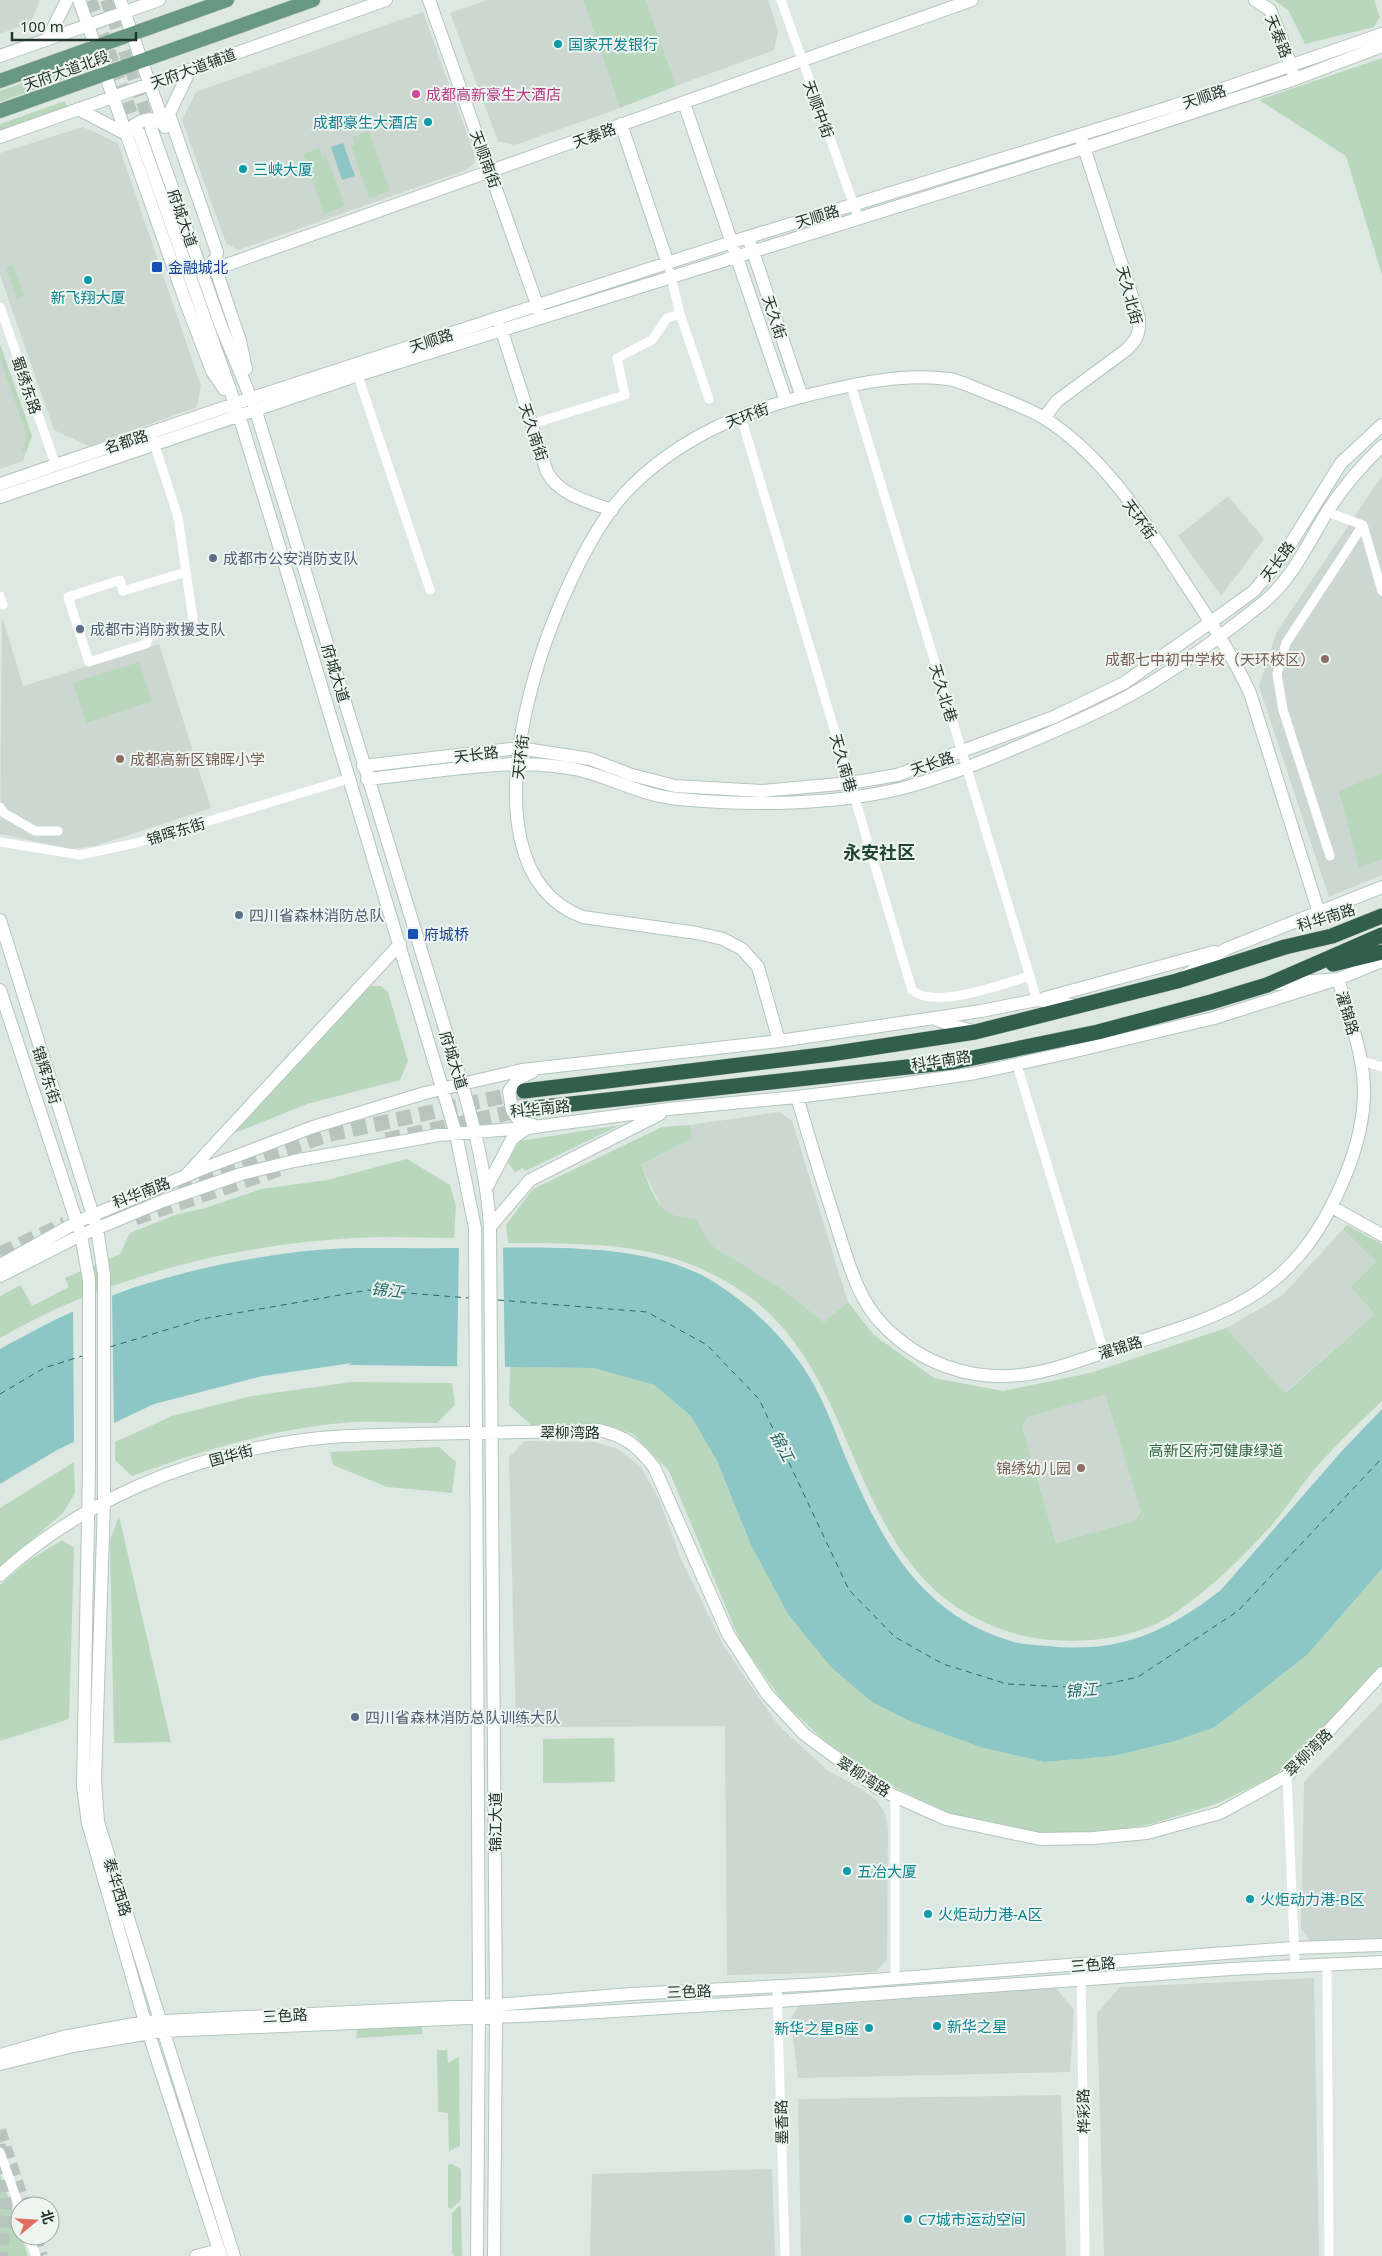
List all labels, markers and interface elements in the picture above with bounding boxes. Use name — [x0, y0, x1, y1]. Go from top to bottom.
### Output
scale bar — [12, 10, 136, 42]
street label: 天泰路 — [1261, 11, 1297, 61]
text: 100 m — [20, 16, 64, 36]
place label: 国家开发银行 — [568, 34, 658, 54]
marker: 国家开发银行 — [552, 38, 564, 50]
street label: 天府大道辅道 — [147, 43, 239, 93]
street label: 天府大道北段 — [20, 45, 112, 95]
street label: 天顺中街 — [799, 77, 839, 141]
street label: 天顺路 — [1180, 80, 1228, 112]
place label: 成都高新豪生大酒店 — [426, 84, 561, 104]
marker: 成都高新豪生大酒店 — [410, 88, 422, 100]
place label: 成都豪生大酒店 — [313, 112, 418, 132]
marker: 成都豪生大酒店 — [422, 116, 434, 128]
street label: 天泰路 — [569, 118, 619, 152]
street label: 天顺南街 — [466, 127, 506, 191]
place label: 三峡大厦 — [253, 159, 313, 179]
marker: 三峡大厦 — [237, 163, 249, 175]
street label: 府城大道 — [164, 186, 202, 250]
street label: 天顺路 — [793, 200, 841, 232]
place label: 金融城北 — [168, 257, 228, 277]
marker: 金融城北 — [150, 260, 164, 274]
street label: 天久北街 — [1113, 263, 1147, 327]
marker: 新飞翔大厦 — [82, 274, 94, 286]
place label: 新飞翔大厦 — [50, 287, 126, 307]
street label: 天久街 — [759, 293, 791, 341]
street label: 天顺路 — [407, 324, 455, 356]
street label: 蜀绣东路 — [8, 353, 46, 417]
street label: 天环街 — [722, 398, 772, 432]
street label: 天久南街 — [515, 400, 553, 464]
street label: 名都路 — [102, 425, 150, 457]
street label: 天环街 — [1119, 495, 1161, 543]
street label: 天长路 — [1255, 537, 1299, 585]
place label: 成都市公安消防支队 — [223, 548, 358, 568]
marker: 成都市公安消防支队 — [207, 552, 219, 564]
place label: 成都市消防救援支队 — [90, 619, 225, 639]
marker: 成都市消防救援支队 — [74, 623, 86, 635]
street label: 府城大道 — [318, 641, 354, 705]
place label: 成都七中初中学校（天环校区） — [1105, 649, 1315, 669]
marker: 成都七中初中学校（天环校区） — [1319, 653, 1331, 665]
street label: 天久北巷 — [926, 661, 962, 725]
street label: 天久南巷 — [826, 731, 862, 795]
street label: 天环街 — [507, 733, 533, 781]
street label: 天长路 — [452, 741, 500, 767]
street label: 天长路 — [907, 746, 957, 780]
place label: 成都高新区锦晖小学 — [130, 749, 265, 769]
marker: 成都高新区锦晖小学 — [114, 753, 126, 765]
street label: 锦晖东街 — [144, 813, 208, 849]
district label: 永安社区 — [843, 840, 915, 864]
street label: 科华南路 — [1294, 899, 1358, 935]
place label: 四川省森林消防总队 — [249, 905, 384, 925]
marker: 四川省森林消防总队 — [233, 909, 245, 921]
place label: 府城桥 — [424, 924, 469, 944]
marker: 府城桥 — [406, 927, 420, 941]
street label: 濯锦路 — [1332, 989, 1364, 1037]
street label: 府城大道 — [436, 1028, 472, 1092]
street label: 锦辉东街 — [28, 1043, 66, 1107]
street label: 科华南路 — [910, 1045, 972, 1075]
street label: 科华南路 — [509, 1095, 571, 1121]
street label: 科华南路 — [109, 1172, 173, 1212]
water label: 锦江 — [370, 1277, 406, 1303]
street label: 濯锦路 — [1096, 1331, 1144, 1363]
street label: 翠柳湾路 — [540, 1422, 600, 1442]
water label: 锦江 — [765, 1427, 800, 1467]
street label: 国华街 — [207, 1440, 255, 1470]
park label: 高新区府河健康绿道 — [1148, 1440, 1284, 1460]
place label: 锦绣幼儿园 — [996, 1458, 1071, 1478]
marker: 锦绣幼儿园 — [1075, 1462, 1087, 1474]
water label: 锦江 — [1064, 1677, 1100, 1702]
place label: 四川省森林消防总队训练大队 — [365, 1707, 560, 1727]
marker: 四川省森林消防总队训练大队 — [349, 1711, 361, 1723]
street label: 翠柳湾路 — [1280, 1724, 1336, 1780]
street label: 翠柳湾路 — [833, 1751, 895, 1801]
street label: 锦江大道 — [485, 1792, 505, 1852]
street label: 泰华西路 — [100, 1855, 136, 1919]
place label: 五冶大厦 — [857, 1861, 917, 1881]
marker: 五冶大厦 — [841, 1865, 853, 1877]
place label: 火炬动力港-B区 — [1260, 1889, 1365, 1909]
marker: 火炬动力港-B区 — [1244, 1893, 1256, 1905]
place label: 火炬动力港-A区 — [938, 1904, 1042, 1924]
marker: 火炬动力港-A区 — [922, 1908, 934, 1920]
street label: 三色路 — [1070, 1952, 1116, 1976]
street label: 三色路 — [666, 1980, 712, 2002]
street label: 三色路 — [262, 2004, 308, 2026]
place label: 新华之星 — [947, 2016, 1007, 2036]
place label: 新华之星B座 — [774, 2018, 859, 2038]
marker: 新华之星 — [931, 2020, 943, 2032]
marker: 新华之星B座 — [863, 2022, 875, 2034]
street label: 桦彩路 — [1073, 2088, 1093, 2134]
street label: 墨香路 — [771, 2099, 791, 2145]
north arrow — [10, 2196, 60, 2246]
text: 北 — [37, 2207, 59, 2226]
place label: C7城市运动空间 — [918, 2209, 1026, 2229]
marker: C7城市运动空间 — [902, 2213, 914, 2225]

